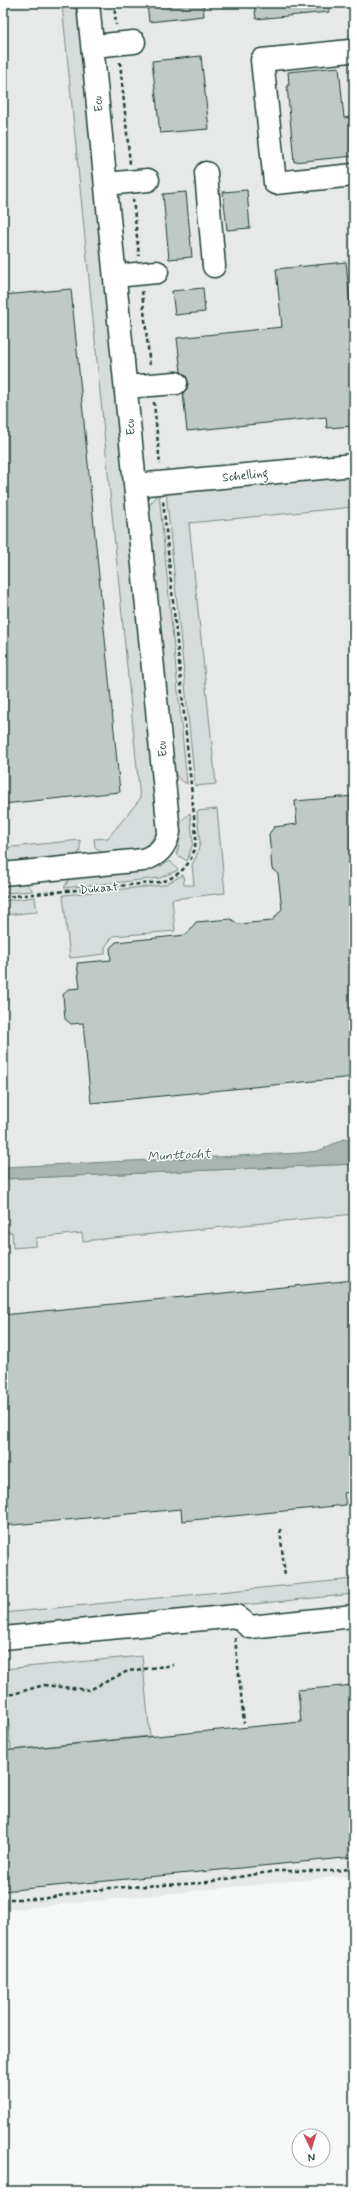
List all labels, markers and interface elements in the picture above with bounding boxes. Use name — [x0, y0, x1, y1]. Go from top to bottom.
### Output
street label: Ecu — [90, 95, 108, 113]
street label: Ecu — [122, 418, 140, 436]
street label: Schelling — [221, 466, 269, 487]
street label: Ecu — [154, 740, 172, 758]
street label: Dukaat — [79, 879, 119, 899]
water label: Munttocht — [147, 1145, 213, 1166]
north arrow — [291, 2128, 331, 2168]
text: N — [307, 2150, 316, 2164]

